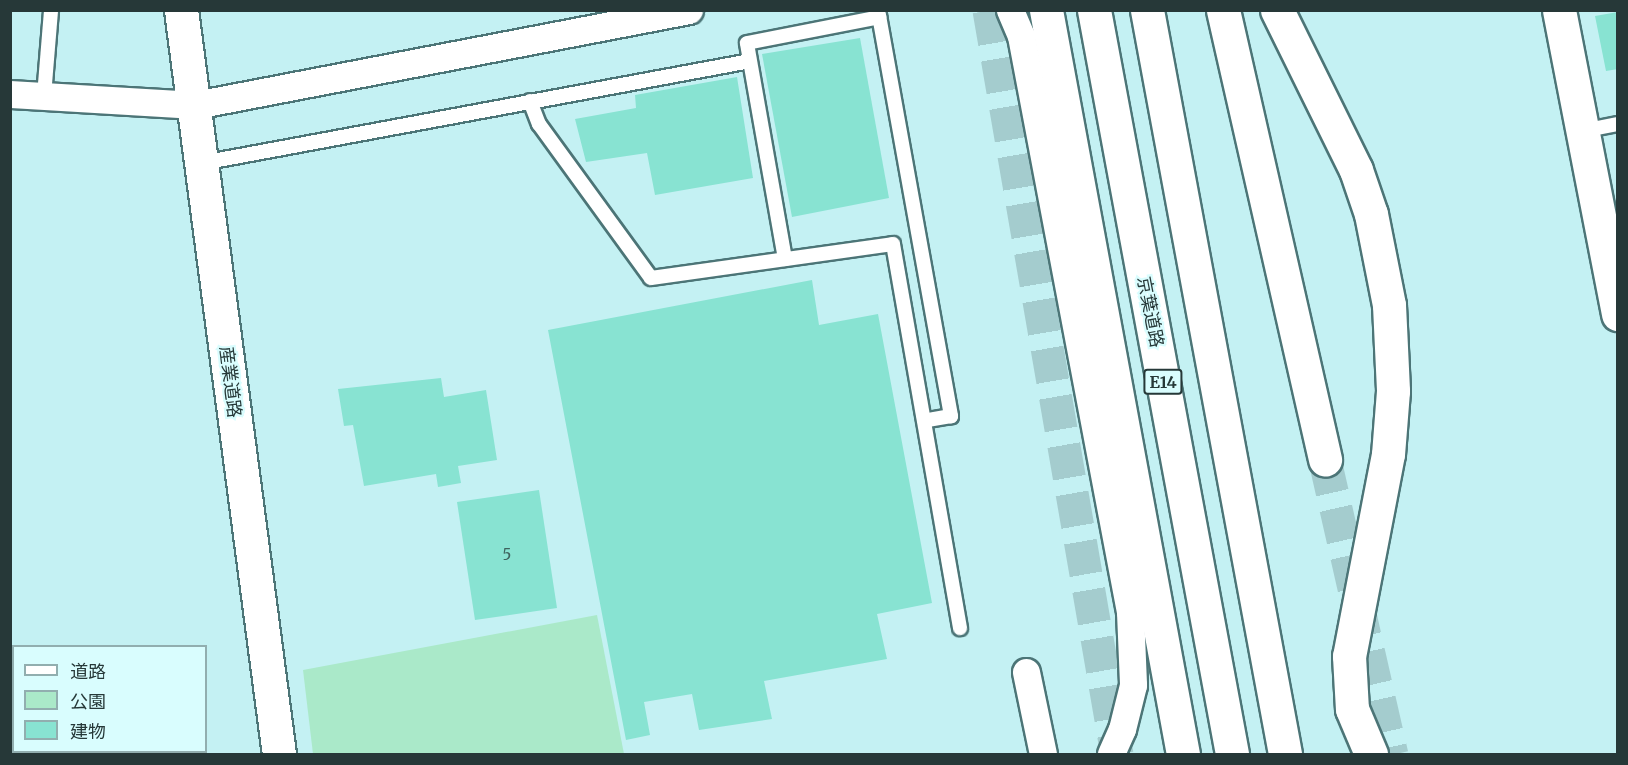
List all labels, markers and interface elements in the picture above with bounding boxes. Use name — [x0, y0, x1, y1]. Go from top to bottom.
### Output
street label: 京葉道路 — [1133, 275, 1167, 349]
street label: 産業道路 — [215, 345, 245, 419]
road number: E14 — [1142, 369, 1184, 395]
house number: 5 — [503, 546, 511, 564]
legend — [12, 645, 207, 753]
text: 道路 — [70, 660, 106, 683]
text: 公園 — [70, 690, 106, 713]
text: 建物 — [70, 720, 106, 743]

